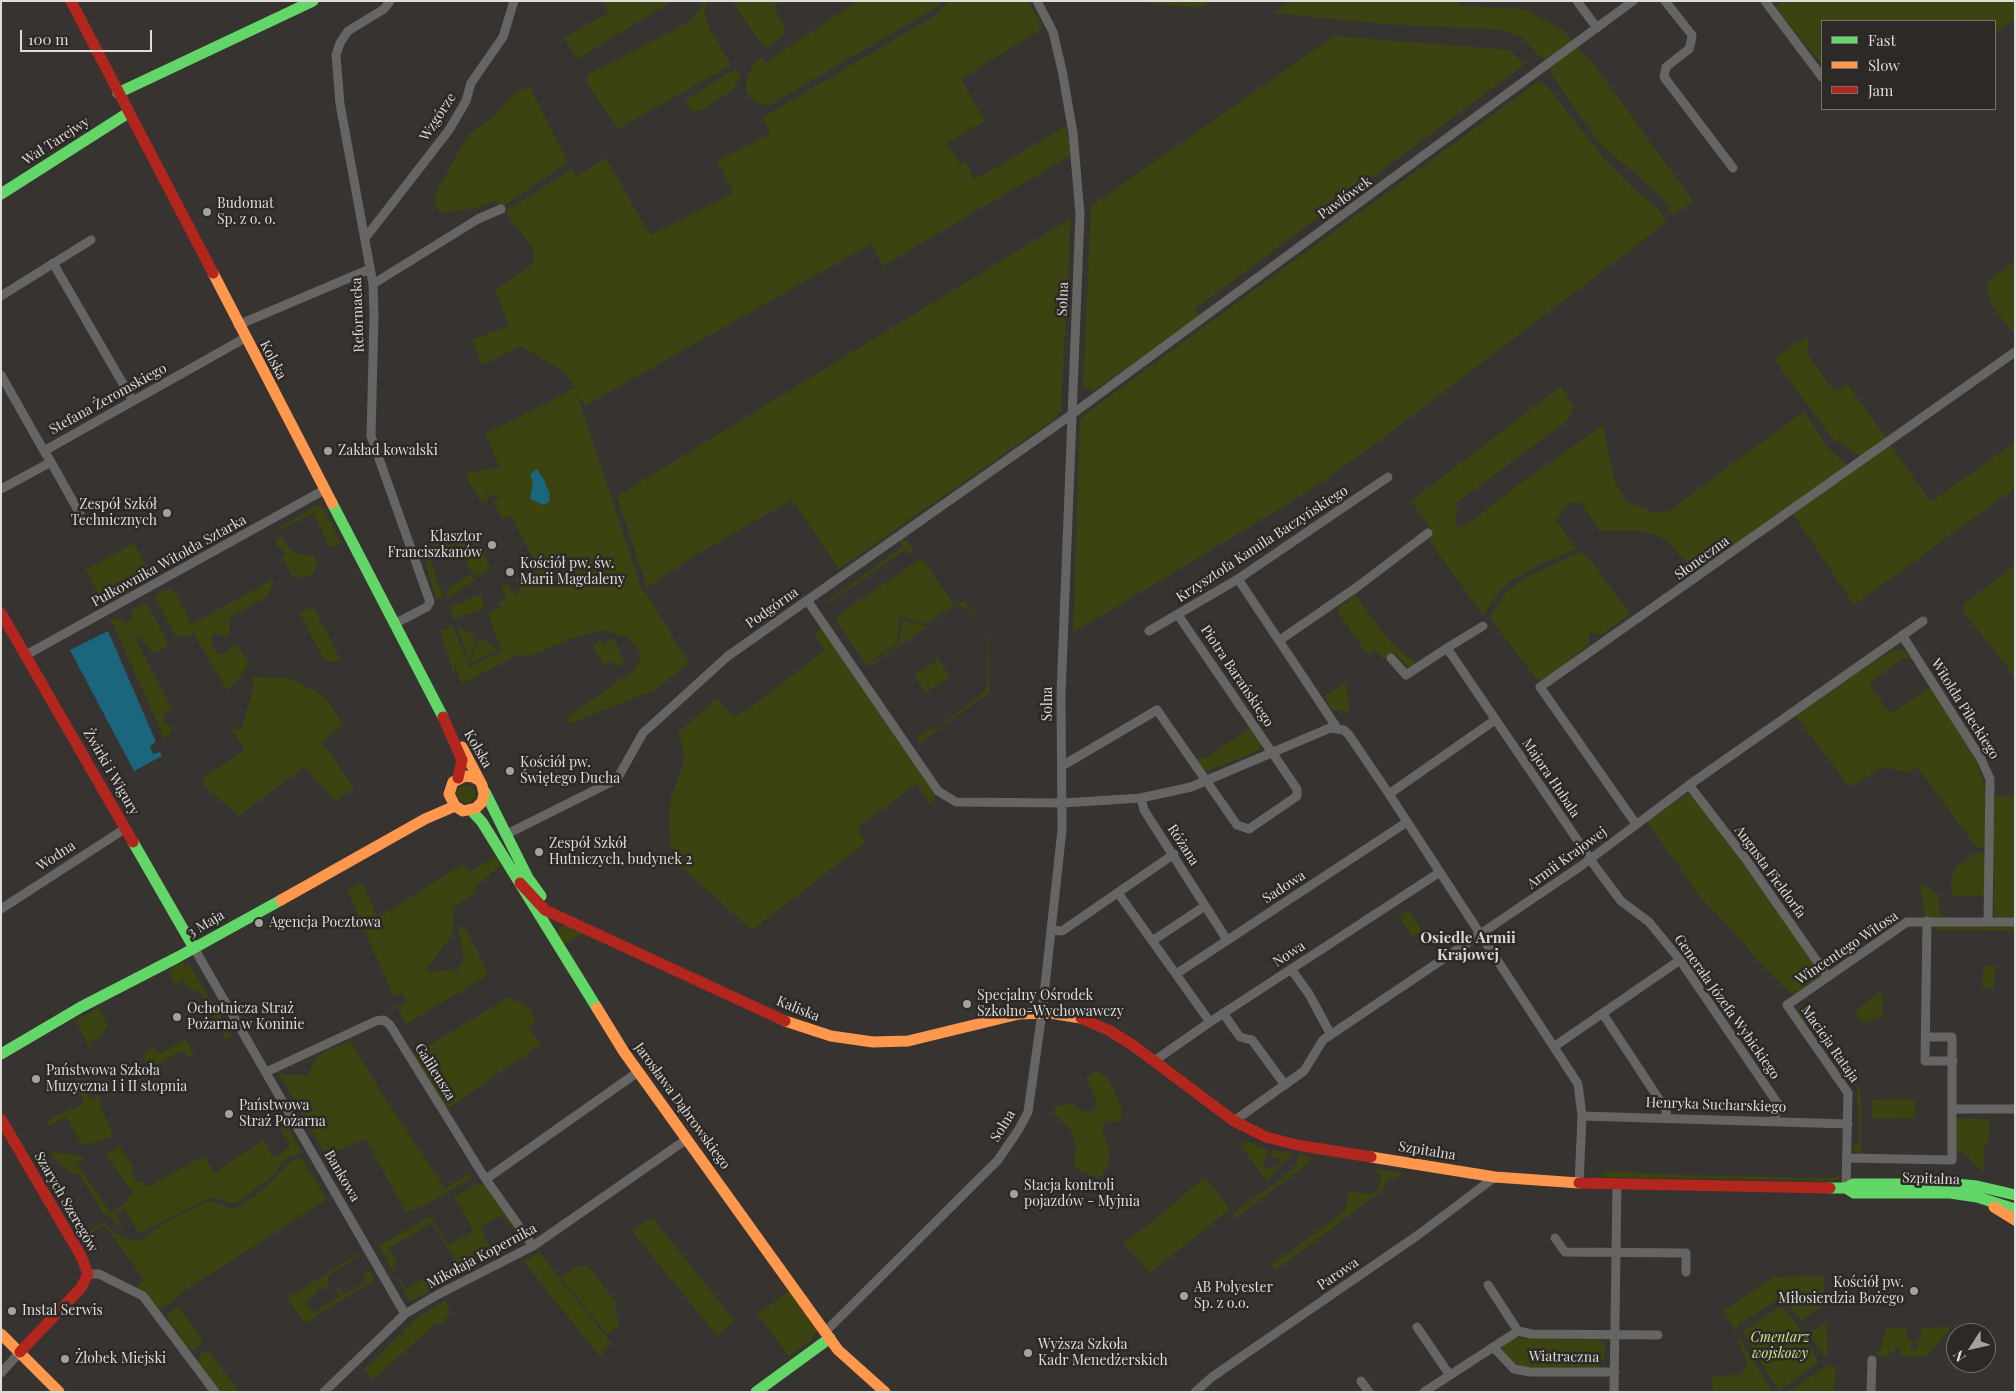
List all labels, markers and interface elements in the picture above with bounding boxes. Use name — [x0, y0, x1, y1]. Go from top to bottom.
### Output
scale bar — [22, 20, 155, 52]
legend — [1821, 20, 1996, 110]
text: 100 m — [28, 29, 69, 49]
text: Fast — [1868, 30, 1896, 50]
text: Slow — [1868, 55, 1900, 75]
text: Jam — [1868, 80, 1893, 100]
street label: Wzgórze — [416, 90, 460, 144]
street label: Wał Tarejwy — [19, 113, 93, 169]
street label: Pawłówek — [1315, 173, 1375, 223]
place label: Budomat Sp. z o. o. — [217, 196, 276, 228]
marker: Budomat Sp. z o. o. — [201, 206, 213, 218]
street label: Reformacka — [348, 277, 368, 353]
street label: Solna — [1054, 282, 1072, 316]
street label: Kolska — [256, 338, 290, 382]
street label: Stefana Żeromskiego — [46, 360, 170, 438]
place label: Zakład kowalski — [338, 443, 438, 459]
marker: Zakład kowalski — [322, 445, 334, 457]
street label: Krzysztofa Kamila Baczyńskiego — [1173, 482, 1351, 606]
place label: Zespół Szkół Technicznych — [71, 497, 157, 530]
marker: Zespół Szkół Technicznych — [161, 507, 173, 519]
street label: Pułkownika Witolda Sztarka — [89, 511, 249, 611]
place label: Klasztor Franciszkanów — [387, 529, 482, 562]
street label: Słoneczna — [1671, 533, 1733, 583]
marker: Klasztor Franciszkanów — [486, 539, 498, 551]
place label: Kościół pw. św. Marii Magdaleny — [520, 556, 625, 588]
marker: Kościół pw. św. Marii Magdaleny — [504, 566, 516, 578]
street label: Podgórna — [742, 584, 802, 632]
street label: Piotra Barańskiego — [1197, 622, 1277, 730]
street label: Witolda Pileckiego — [1927, 656, 2003, 762]
street label: Solna — [1040, 687, 1056, 721]
street label: Żwirki i Wigury — [79, 726, 143, 818]
street label: Kolska — [460, 727, 496, 771]
street label: Majora Hubala — [1518, 735, 1584, 821]
place label: Kościół pw. Świętego Ducha — [520, 755, 620, 788]
marker: Kościół pw. Świętego Ducha — [504, 765, 516, 777]
street label: Różana — [1164, 821, 1202, 869]
street label: Augusta Fieldorfa — [1731, 822, 1809, 922]
street label: Armii Krajowej — [1524, 823, 1610, 893]
place label: Zespół Szkół Hutniczych, budynek 2 — [549, 836, 692, 869]
street label: Wodna — [33, 837, 79, 875]
marker: Zespół Szkół Hutniczych, budynek 2 — [533, 846, 545, 858]
street label: Sadowa — [1259, 867, 1309, 907]
street label: 3 Maja — [185, 907, 227, 941]
street label: Wincentego Witosa — [1793, 908, 1901, 988]
place label: Agencja Pocztowa — [269, 915, 381, 931]
marker: Agencja Pocztowa — [253, 917, 265, 929]
district label: Osiedle Armii Krajowej — [1420, 929, 1516, 964]
street label: Generała Józefa Wybickiego — [1671, 931, 1783, 1083]
street label: Nowa — [1270, 937, 1308, 971]
place label: Specjalny Ośrodek Szkolno-Wychowawczy — [977, 988, 1124, 1020]
street label: Kaliska — [774, 993, 822, 1025]
marker: Specjalny Ośrodek Szkolno-Wychowawczy — [961, 998, 973, 1010]
place label: Ochotnicza Straż Pożarna w Koninie — [187, 1001, 305, 1034]
street label: Macieja Rataja — [1797, 1002, 1863, 1086]
marker: Ochotnicza Straż Pożarna w Koninie — [171, 1011, 183, 1023]
street label: Jarosława Dąbrowskiego — [630, 1039, 734, 1173]
street label: Galileusza — [411, 1040, 459, 1104]
place label: Państwowa Szkoła Muzyczna I i II stopnia — [46, 1063, 187, 1096]
marker: Państwowa Szkoła Muzyczna I i II stopnia — [30, 1073, 42, 1085]
street label: Henryka Sucharskiego — [1645, 1094, 1787, 1116]
place label: Państwowa Straż Pożarna — [239, 1098, 326, 1130]
street label: Solna — [987, 1107, 1019, 1145]
marker: Państwowa Straż Pożarna — [223, 1108, 235, 1120]
street label: Szpitalna — [1397, 1138, 1457, 1164]
street label: Bankowa — [321, 1147, 363, 1205]
street label: Szarych Szeregów — [31, 1149, 101, 1255]
street label: Szpitalna — [1902, 1170, 1960, 1188]
place label: Stacja kontroli pojazdów - Myjnia — [1024, 1178, 1140, 1210]
marker: Stacja kontroli pojazdów - Myjnia — [1008, 1188, 1020, 1200]
street label: Mikołaja Kopernika — [424, 1220, 540, 1292]
street label: Parowa — [1314, 1254, 1362, 1294]
place label: Kościół pw. Miłosierdzia Bożego — [1778, 1275, 1904, 1308]
place label: AB Polyester Sp. z o.o. — [1194, 1280, 1273, 1312]
marker: Kościół pw. Miłosierdzia Bożego — [1908, 1285, 1920, 1297]
marker: AB Polyester Sp. z o.o. — [1178, 1290, 1190, 1302]
place label: Instal Serwis — [22, 1303, 103, 1319]
marker: Instal Serwis — [6, 1305, 18, 1317]
north arrow — [1946, 1323, 1996, 1373]
park label: Cmentarz wojskowy — [1750, 1330, 1810, 1362]
place label: Wyższa Szkoła Kadr Menedżerskich — [1038, 1337, 1168, 1370]
marker: Wyższa Szkoła Kadr Menedżerskich — [1022, 1347, 1034, 1359]
text: N — [1948, 1347, 1970, 1366]
street label: Wiatraczna — [1529, 1348, 1599, 1366]
place label: Żłobek Miejski — [75, 1351, 166, 1367]
marker: Żłobek Miejski — [59, 1353, 71, 1365]

